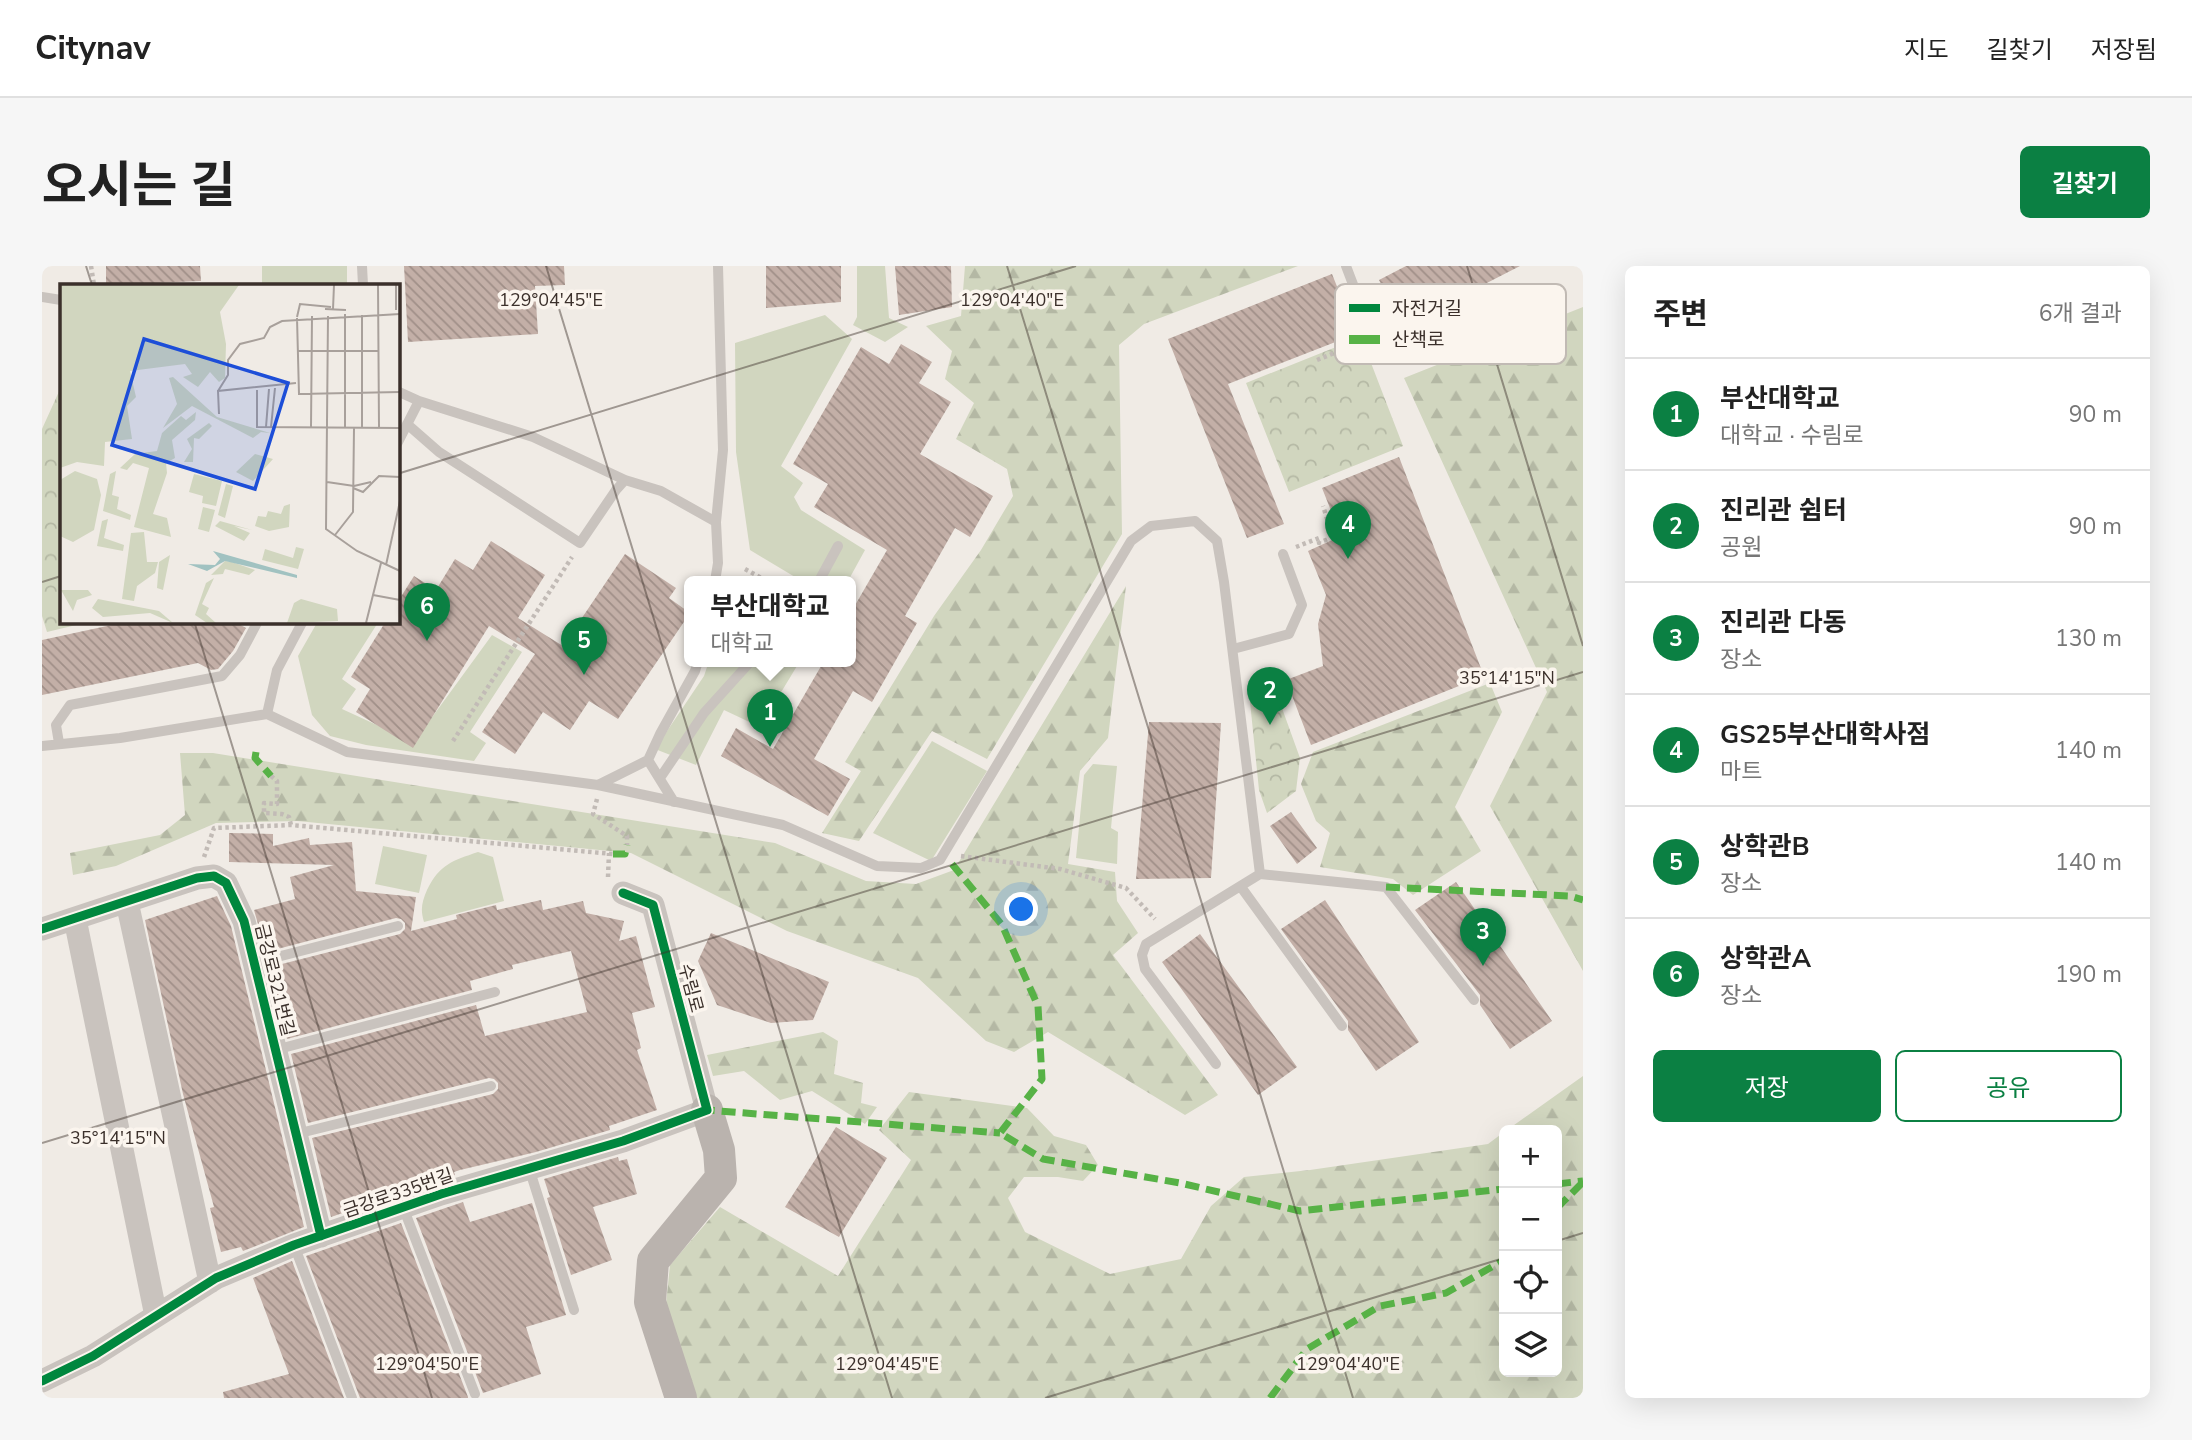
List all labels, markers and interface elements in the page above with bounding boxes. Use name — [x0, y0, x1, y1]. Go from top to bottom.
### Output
text: Citynav — [35, 26, 151, 71]
text: 지도 — [1904, 34, 1949, 66]
text: 길찾기 — [1987, 34, 2053, 66]
text: 저장됨 — [2091, 34, 2157, 66]
button: 길찾기 — [2020, 146, 2150, 218]
text: 오시는 길 — [42, 152, 236, 219]
inset map — [60, 284, 399, 623]
legend — [1335, 284, 1566, 364]
text: 129°04'45"E — [499, 288, 603, 312]
text: 129°04'40"E — [960, 288, 1064, 312]
text: 주변 — [1653, 294, 1708, 335]
text: 자전거길 — [1392, 296, 1462, 322]
text: 6개 결과 — [2039, 298, 2122, 329]
text: 산책로 — [1392, 327, 1444, 353]
text: 부산대학교 — [1720, 381, 1840, 416]
text: 1 — [1669, 399, 1683, 430]
text: 90 m — [2069, 399, 2122, 430]
text: 대학교 · 수림로 — [1720, 420, 1864, 451]
text: 진리관 쉼터 — [1720, 493, 1847, 528]
pin: 4 — [1325, 501, 1371, 559]
text: 2 — [1669, 511, 1683, 542]
text: 90 m — [2069, 511, 2122, 542]
text: 공원 — [1720, 532, 1762, 563]
popup — [684, 576, 856, 667]
pin: 6 — [404, 583, 450, 641]
text: 부산대학교 — [710, 589, 830, 624]
text: 진리관 다동 — [1720, 605, 1847, 640]
pin: 5 — [561, 617, 607, 675]
text: 3 — [1669, 623, 1683, 654]
text: 130 m — [2055, 623, 2122, 654]
text: 대학교 — [710, 628, 774, 659]
text: 장소 — [1720, 644, 1762, 675]
text: 35°14'15"N — [1459, 666, 1555, 690]
pin: 2 — [1247, 667, 1293, 725]
pin: 1 — [747, 689, 793, 747]
text: GS25부산대학사점 — [1720, 717, 1930, 752]
text: 4 — [1669, 735, 1683, 766]
text: 140 m — [2055, 735, 2122, 766]
text: 마트 — [1720, 756, 1762, 787]
text: 상학관B — [1720, 829, 1810, 864]
text: 5 — [1669, 847, 1683, 878]
text: 140 m — [2055, 847, 2122, 878]
text: 장소 — [1720, 868, 1762, 899]
your location — [1004, 892, 1038, 926]
pin: 3 — [1460, 908, 1506, 966]
street label: 금강로321번길 — [249, 921, 301, 1039]
text: 상학관A — [1720, 941, 1811, 976]
text: 6 — [1669, 959, 1683, 990]
text: 190 m — [2055, 959, 2122, 990]
street label: 수림로 — [673, 961, 709, 1015]
text: 장소 — [1720, 980, 1762, 1011]
button: 저장 — [1653, 1050, 1881, 1122]
button: 공유 — [1895, 1050, 2122, 1122]
map controls — [1499, 1125, 1562, 1377]
button: + — [1499, 1125, 1562, 1188]
text: 35°14'15"N — [70, 1126, 166, 1150]
street label: 금강로335번길 — [340, 1163, 456, 1223]
button: − — [1499, 1188, 1562, 1251]
button: locate — [1499, 1251, 1562, 1314]
button: layers — [1499, 1314, 1562, 1377]
text: 129°04'50"E — [375, 1352, 479, 1376]
text: 129°04'45"E — [835, 1352, 939, 1376]
text: 129°04'40"E — [1296, 1352, 1400, 1376]

